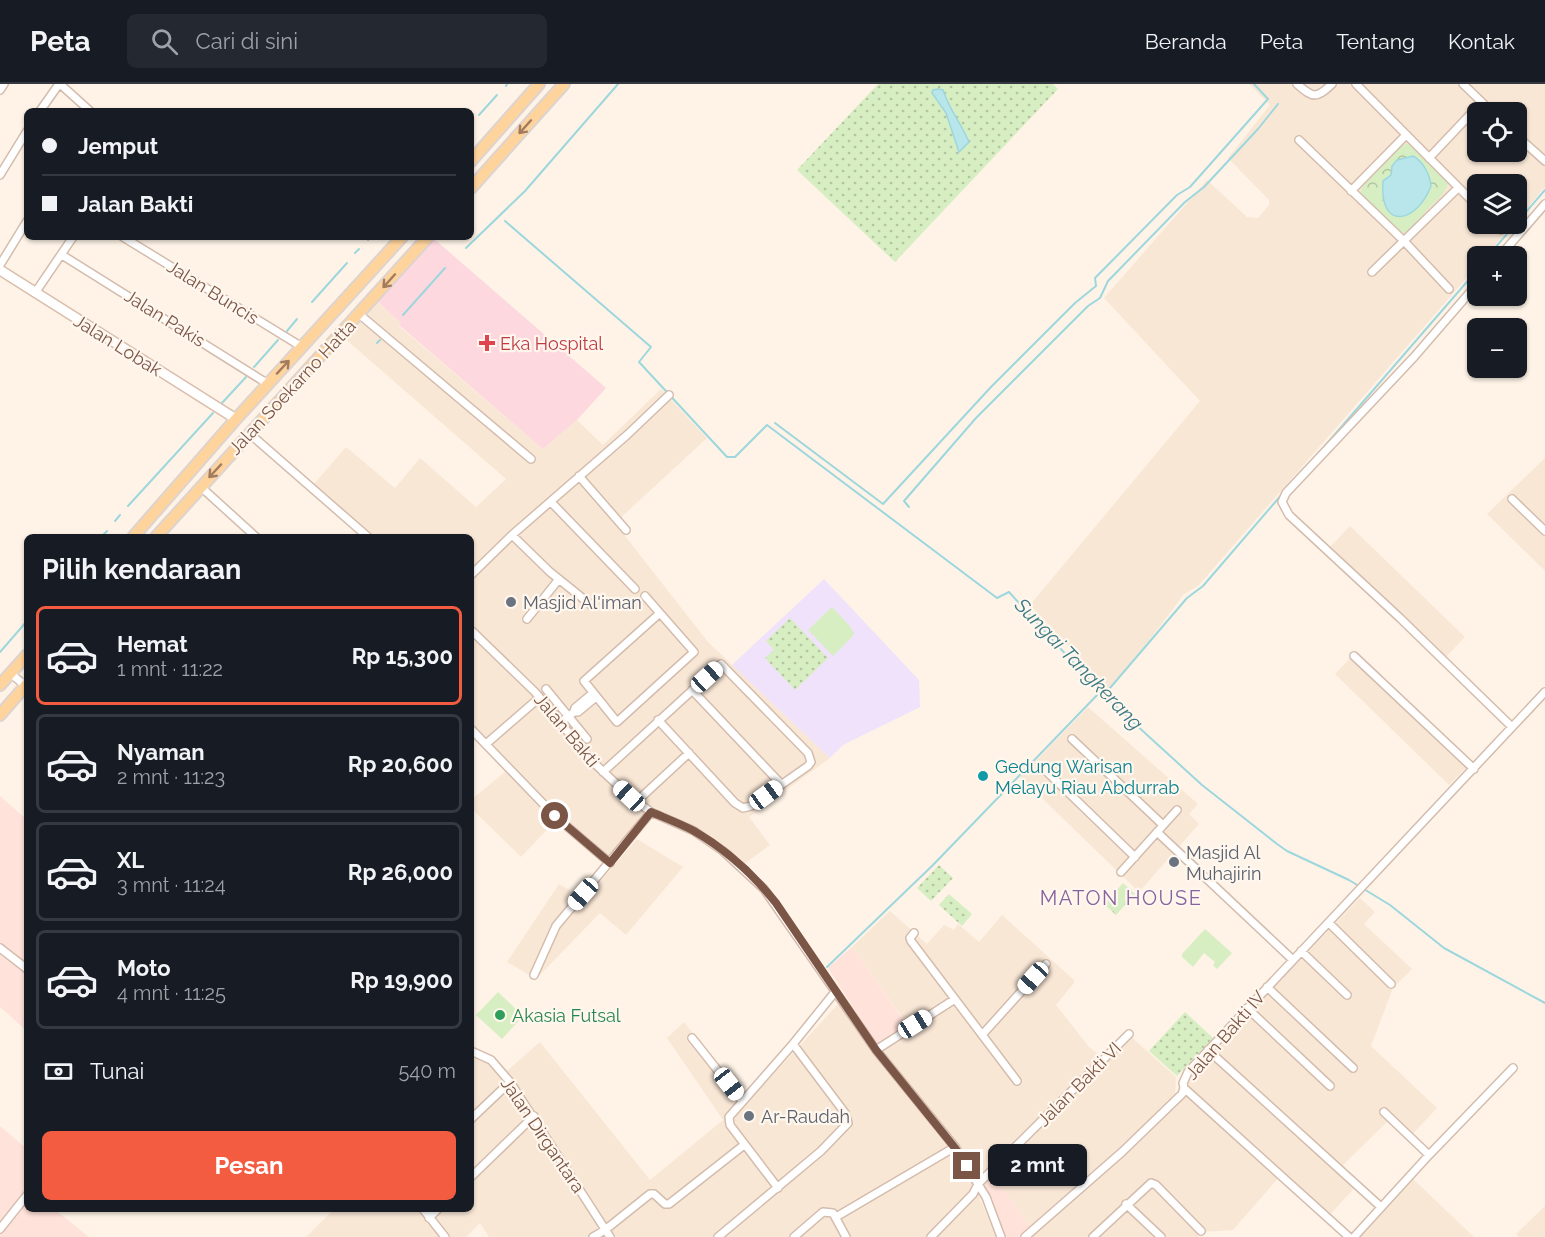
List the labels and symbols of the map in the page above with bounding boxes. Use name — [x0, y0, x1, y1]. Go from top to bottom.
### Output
one-way arrow — [518, 119, 532, 134]
street label: Jalan Buncis — [163, 256, 263, 329]
one-way arrow — [382, 273, 396, 288]
street label: Jalan Pakis — [121, 285, 209, 351]
street label: Jalan Lobak — [70, 310, 166, 381]
street label: Jalan Soekarno Hatta — [224, 315, 360, 459]
place label: Eka Hospital — [500, 333, 603, 354]
marker: Eka Hospital — [478, 334, 496, 352]
one-way arrow — [276, 360, 290, 375]
one-way arrow — [208, 464, 222, 479]
place label: Masjid Al'iman — [523, 592, 642, 613]
water label: Sungai Tangkerang — [1009, 592, 1148, 735]
marker: Masjid Al'iman — [504, 595, 518, 609]
car — [688, 658, 726, 696]
street label: Jalan Bakti — [530, 689, 604, 771]
place label: Gedung Warisan Melayu Riau Abdurrab — [995, 756, 1179, 798]
marker: Gedung Warisan Melayu Riau Abdurrab — [976, 769, 990, 783]
car — [610, 777, 648, 815]
car — [746, 777, 786, 813]
route start — [541, 802, 568, 829]
place label: Masjid Al Muhajirin — [1186, 842, 1262, 884]
marker: Masjid Al Muhajirin — [1167, 855, 1181, 869]
car — [564, 875, 602, 913]
district label: MATON HOUSE — [1040, 886, 1202, 910]
car — [1014, 959, 1052, 997]
street label: Jalan Bakti IV — [1181, 986, 1269, 1084]
place label: Akasia Futsal — [512, 1005, 621, 1026]
car — [895, 1007, 935, 1041]
marker: Akasia Futsal — [493, 1008, 507, 1022]
street label: Jalan Bakti VI — [1033, 1038, 1125, 1130]
car — [711, 1064, 747, 1104]
street label: Jalan Dirgantara — [497, 1073, 589, 1197]
place label: Ar-Raudah — [761, 1106, 850, 1127]
marker: Ar-Raudah — [742, 1109, 756, 1123]
callout: 2 mnt — [988, 1145, 1087, 1187]
route end — [953, 1152, 980, 1179]

